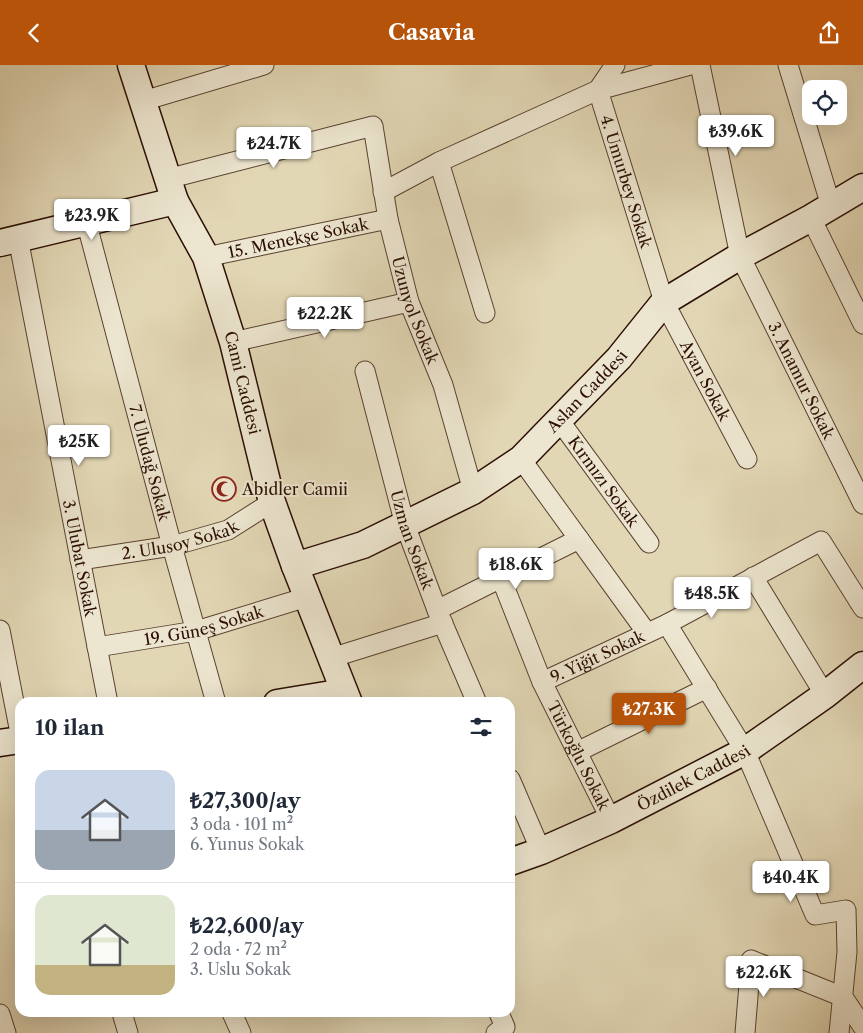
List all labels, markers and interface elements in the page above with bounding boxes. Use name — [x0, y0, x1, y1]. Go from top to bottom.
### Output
icon: back — [20, 19, 48, 47]
text: Casavia — [388, 19, 475, 46]
icon: share — [815, 19, 843, 47]
map controls — [802, 80, 847, 125]
button: locate — [802, 80, 847, 125]
street label: 4. Umurbey Sokak — [596, 113, 657, 251]
pin: ₺39.6K — [695, 114, 777, 157]
text: ₺39.6K — [709, 121, 763, 141]
pin: ₺24.7K — [233, 127, 315, 169]
text: ₺24.7K — [247, 133, 301, 153]
pin: ₺23.9K — [51, 199, 133, 241]
text: ₺23.9K — [65, 205, 119, 225]
street label: 15. Menekşe Sokak — [226, 213, 371, 262]
street label: Uzunyol Sokak — [388, 254, 444, 368]
pin: ₺22.2K — [284, 297, 366, 339]
text: ₺22.2K — [298, 303, 352, 323]
street label: 3. Anamur Sokak — [764, 318, 840, 443]
street label: Cami Caddesi — [220, 328, 265, 437]
street label: Ayan Sokak — [676, 336, 735, 425]
street label: Aslan Caddesi — [542, 346, 632, 437]
street label: 7. Uludağ Sokak — [125, 402, 175, 524]
pin: ₺25K — [49, 425, 109, 467]
text: ₺25K — [59, 431, 99, 451]
street label: Kırmızı Sokak — [564, 432, 644, 531]
mosque icon: Abidler Camii — [211, 476, 237, 502]
place label: Abidler Camii — [241, 479, 348, 499]
street label: Uzman Sokak — [386, 488, 439, 593]
street label: 3. Ulubat Sokak — [59, 498, 101, 619]
street label: 2. Ulusoy Sokak — [120, 516, 243, 564]
pin: ₺18.6K — [475, 547, 557, 590]
text: ₺18.6K — [490, 554, 542, 574]
pin: ₺48.5K — [671, 577, 753, 619]
text: ₺48.5K — [685, 583, 739, 603]
street label: 19. Güneş Sokak — [142, 601, 267, 649]
street label: 9. Yiğit Sokak — [547, 626, 648, 687]
pin: ₺27.3K — [608, 693, 690, 735]
street label: Türkoğlu Sokak — [543, 698, 615, 814]
text: ₺27.3K — [623, 699, 675, 719]
icon: filters — [467, 713, 495, 741]
text: 10 ilan — [35, 715, 104, 740]
street label: Özdilek Caddesi — [633, 740, 754, 815]
text: ₺27,300/ay — [190, 788, 300, 813]
icon: home — [75, 790, 135, 850]
text: 3 oda · 101 m² — [190, 814, 293, 834]
text: 6. Yunus Sokak — [190, 834, 304, 854]
pin: ₺40.4K — [750, 861, 832, 903]
text: ₺40.4K — [763, 867, 819, 887]
text: ₺22,600/ay — [190, 913, 304, 938]
icon: home — [75, 915, 135, 975]
text: 2 oda · 72 m² — [190, 939, 287, 959]
pin: ₺22.6K — [723, 955, 805, 998]
text: 3. Uslu Sokak — [190, 959, 291, 979]
text: ₺22.6K — [737, 962, 791, 982]

